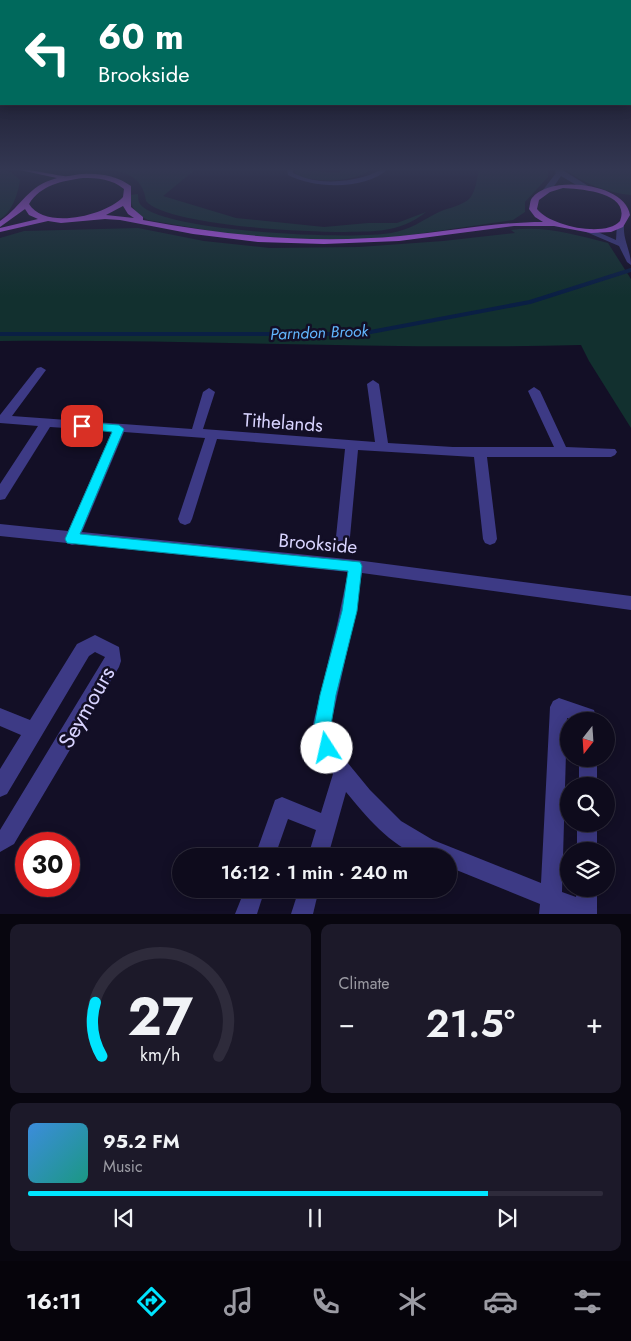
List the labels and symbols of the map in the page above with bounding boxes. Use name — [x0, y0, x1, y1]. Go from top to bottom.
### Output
water label: Parndon Brook — [270, 319, 370, 346]
pin — [61, 405, 103, 447]
street label: Tithelands — [242, 406, 324, 439]
street label: Brookside — [277, 527, 359, 560]
street label: Seymours — [50, 660, 122, 754]
north arrow — [560, 712, 615, 768]
position arrow — [300, 721, 352, 773]
speed limit sign: 30 — [15, 832, 80, 897]

